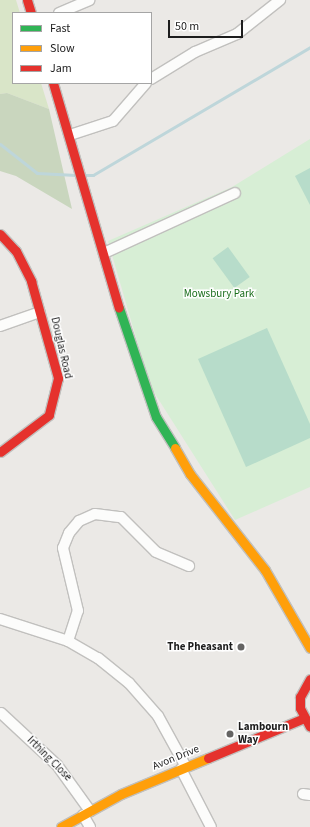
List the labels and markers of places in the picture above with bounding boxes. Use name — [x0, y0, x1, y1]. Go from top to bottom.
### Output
place label: The Pheasant — [167, 640, 233, 654]
marker: The Pheasant — [236, 642, 246, 652]
place label: Lambourn Way — [238, 721, 288, 747]
marker: Lambourn Way — [225, 729, 235, 739]

